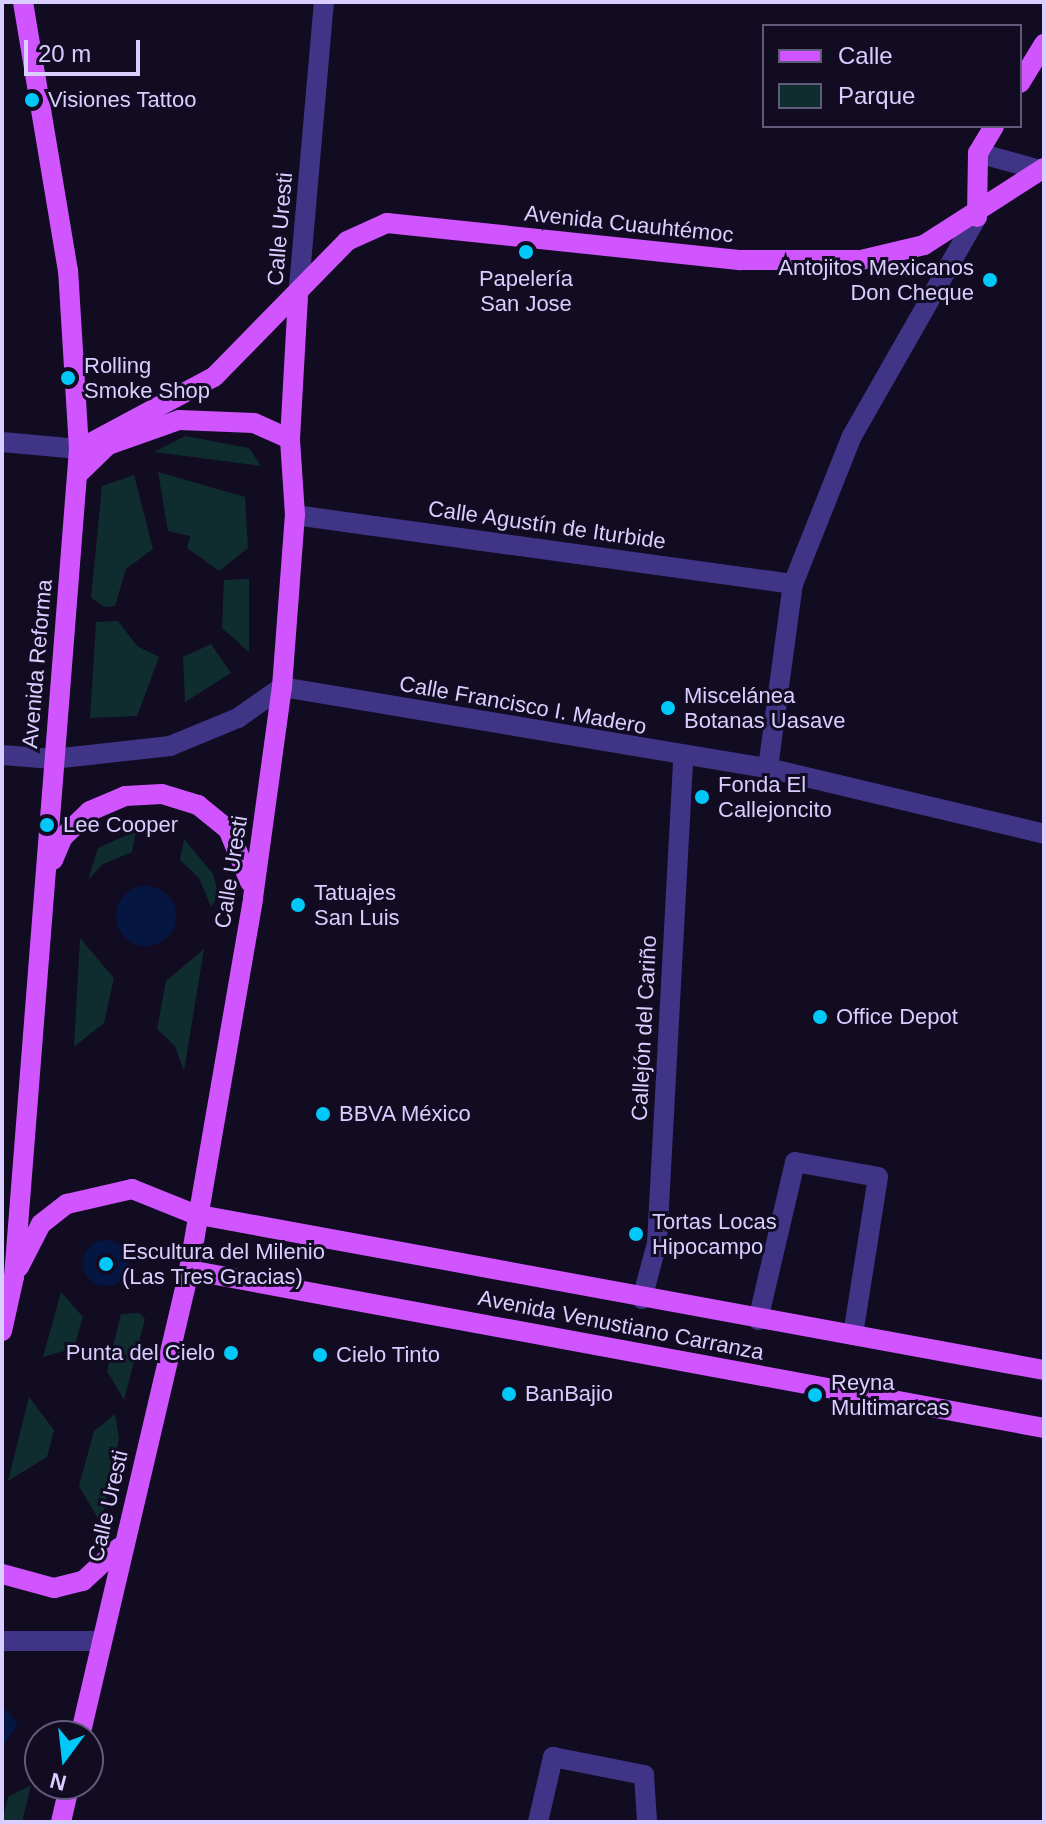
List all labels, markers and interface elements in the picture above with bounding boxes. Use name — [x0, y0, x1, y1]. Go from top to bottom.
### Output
scale bar — [28, 24, 144, 74]
legend — [762, 24, 1022, 128]
text: 20 m — [38, 40, 91, 67]
text: Calle — [838, 42, 893, 69]
text: Parque — [838, 82, 915, 109]
place label: Visiones Tattoo — [48, 87, 197, 113]
marker: Visiones Tattoo — [23, 91, 41, 109]
street label: Calle Uresti — [262, 171, 298, 287]
street label: Avenida Cuauhtémoc — [523, 200, 735, 248]
marker: Papelería San Jose — [517, 243, 535, 261]
place label: Antojitos Mexicanos Don Cheque — [778, 254, 974, 306]
place label: Papelería San Jose — [479, 265, 573, 316]
marker: Antojitos Mexicanos Don Cheque — [981, 271, 999, 289]
place label: Rolling Smoke Shop — [84, 352, 210, 404]
marker: Rolling Smoke Shop — [59, 369, 77, 387]
street label: Calle Agustín de Iturbide — [426, 495, 668, 555]
street label: Avenida Reforma — [16, 578, 58, 750]
street label: Calle Francisco I. Madero — [397, 670, 649, 740]
place label: Miscelánea Botanas Uasave — [684, 682, 845, 734]
marker: Miscelánea Botanas Uasave — [659, 699, 677, 717]
place label: Fonda El Callejoncito — [718, 771, 832, 822]
marker: Fonda El Callejoncito — [693, 788, 711, 806]
place label: Lee Cooper — [63, 812, 178, 838]
street label: Calle Uresti — [209, 814, 253, 930]
marker: Lee Cooper — [38, 816, 56, 834]
place label: Tatuajes San Luis — [314, 879, 400, 930]
marker: Tatuajes San Luis — [289, 896, 307, 914]
street label: Callejón del Cariño — [626, 934, 662, 1122]
place label: Office Depot — [836, 1004, 958, 1030]
marker: Office Depot — [811, 1008, 829, 1026]
place label: BBVA México — [339, 1101, 472, 1127]
marker: BBVA México — [314, 1105, 332, 1123]
place label: Tortas Locas Hipocampo — [652, 1208, 777, 1260]
marker: Tortas Locas Hipocampo — [627, 1225, 645, 1243]
place label: Escultura del Milenio (Las Tres Gracias) — [122, 1238, 325, 1290]
marker: Escultura del Milenio (Las Tres Gracias) — [97, 1255, 115, 1273]
street label: Avenida Venustiano Carranza — [476, 1284, 766, 1366]
place label: Punta del Cielo — [66, 1340, 215, 1366]
place label: Cielo Tinto — [336, 1342, 440, 1368]
marker: Punta del Cielo — [222, 1344, 240, 1362]
marker: Cielo Tinto — [311, 1346, 329, 1364]
place label: Reyna Multimarcas — [831, 1369, 950, 1420]
place label: BanBajio — [525, 1381, 613, 1407]
marker: BanBajio — [500, 1385, 518, 1403]
marker: Reyna Multimarcas — [806, 1386, 824, 1404]
street label: Calle Uresti — [82, 1448, 134, 1564]
north arrow — [24, 1720, 104, 1800]
text: N — [47, 1768, 69, 1796]

